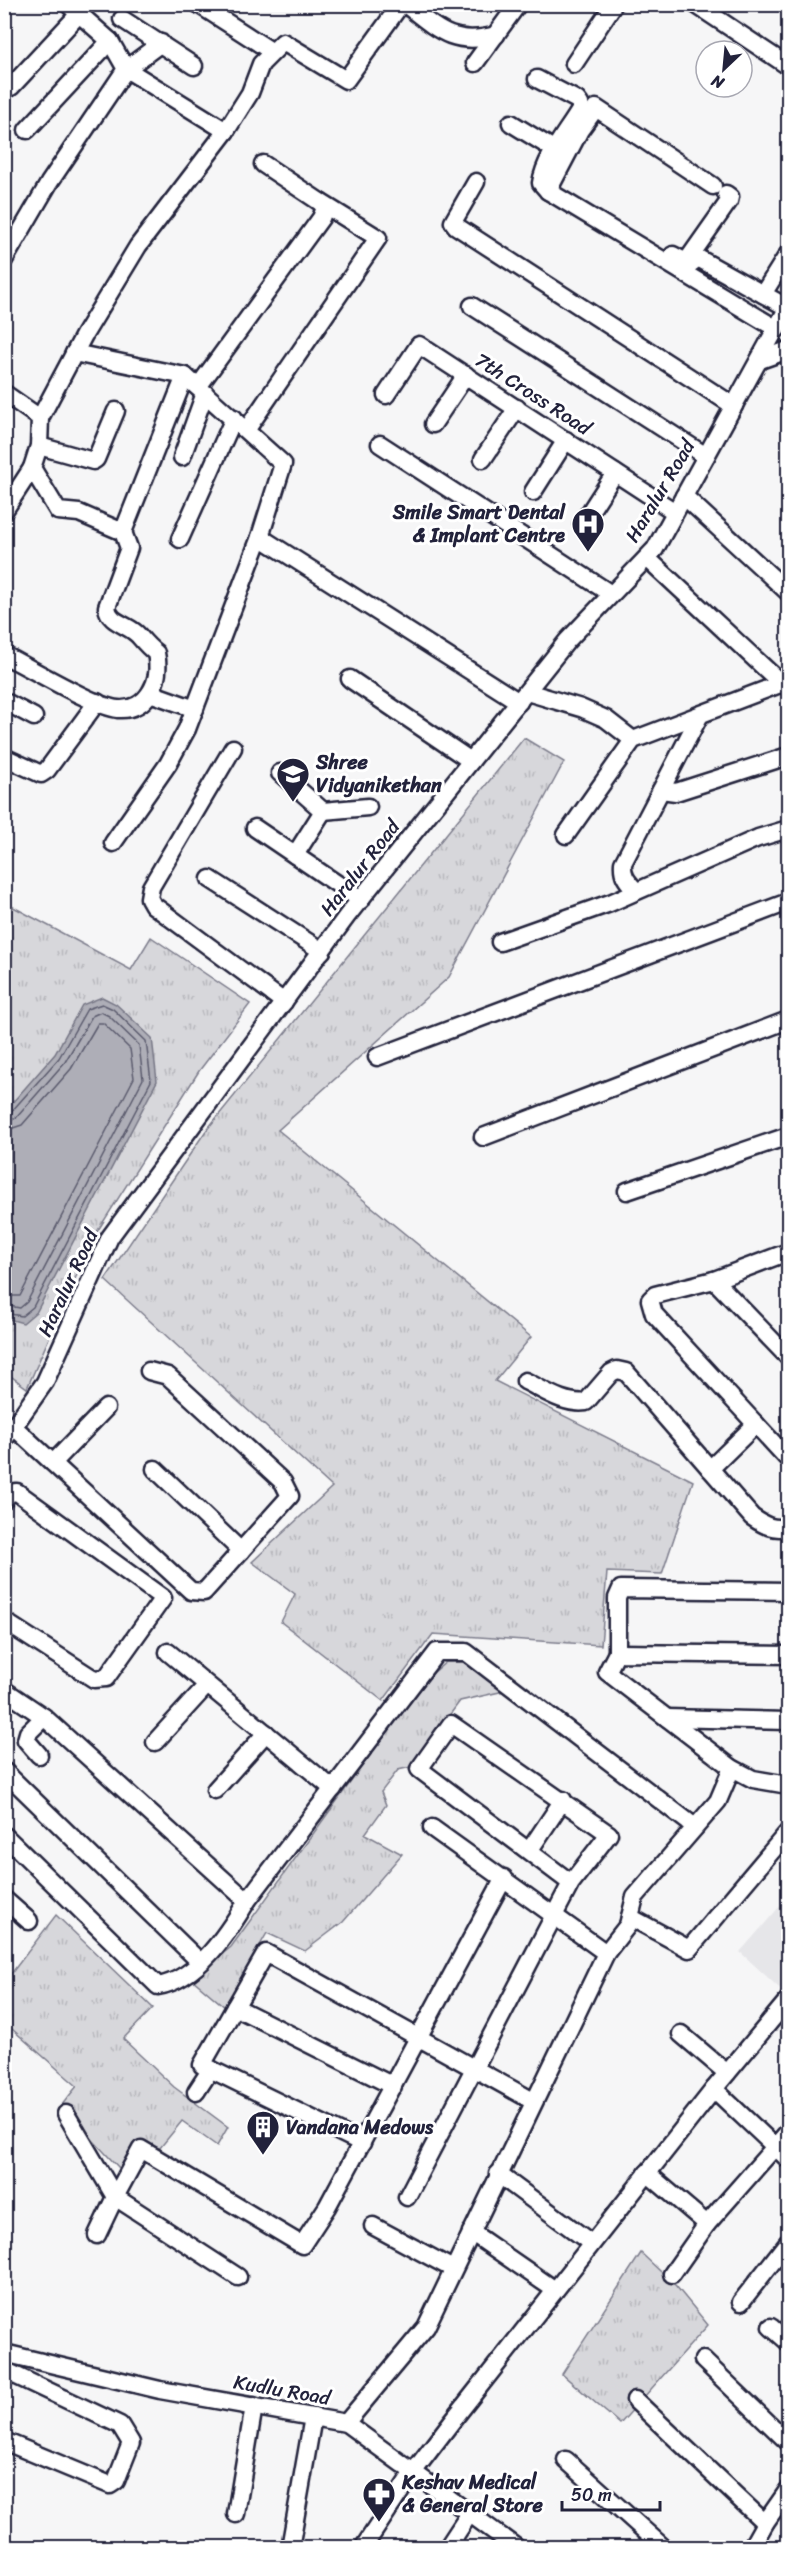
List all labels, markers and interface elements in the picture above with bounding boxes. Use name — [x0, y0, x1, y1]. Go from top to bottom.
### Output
north arrow — [694, 39, 754, 99]
text: N — [705, 66, 730, 98]
street label: 7th Cross Road — [468, 343, 600, 446]
street label: Haralur Road — [615, 431, 705, 549]
place label: Smile Smart Dental & Implant Centre — [392, 495, 566, 553]
hospital icon: Smile Smart Dental & Implant Centre — [570, 506, 606, 553]
place label: Shree Vidyanikethan — [315, 745, 442, 803]
school or university icon: Shree Vidyanikethan — [275, 756, 311, 803]
street label: Haralur Road — [311, 811, 410, 924]
street label: Haralur Road — [28, 1222, 109, 1343]
building icon: Vandana Medows — [245, 2109, 281, 2156]
place label: Vandana Medows — [286, 2110, 434, 2145]
street label: Kudlu Road — [231, 2364, 335, 2416]
place label: Keshav Medical & General Store — [401, 2465, 543, 2523]
scale bar — [562, 2474, 660, 2512]
pharmacy icon: Keshav Medical & General Store — [361, 2476, 397, 2523]
text: 50 m — [571, 2479, 612, 2511]

